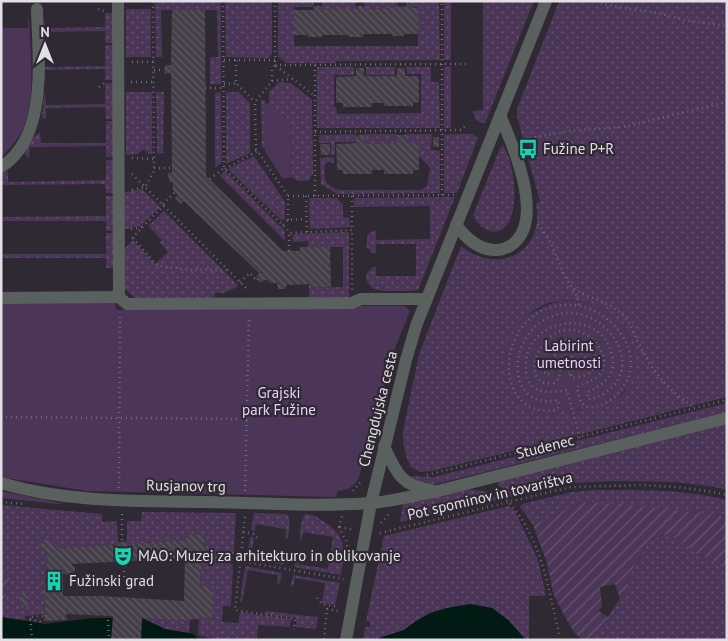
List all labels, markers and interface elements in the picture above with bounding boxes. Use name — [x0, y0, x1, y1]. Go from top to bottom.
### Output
north arrow — [20, 20, 70, 70]
text: N — [40, 23, 50, 41]
bus stop icon: Fužine P+R — [517, 138, 539, 160]
place label: Fužine P+R — [543, 139, 614, 158]
park label: Labirint umetnosti — [537, 336, 601, 372]
street label: Chengdujska cesta — [354, 349, 401, 469]
park label: Grajski park Fužine — [242, 383, 316, 419]
street label: Studenec — [514, 430, 576, 463]
street label: Pot spominov in tovarištva — [405, 467, 574, 524]
street label: Rusjanov trg — [146, 475, 226, 496]
theatre icon: MAO: Muzej za arhitekturo in oblikovanje — [112, 545, 134, 567]
place label: MAO: Muzej za arhitekturo in oblikovanje — [138, 546, 401, 565]
building icon: Fužinski grad — [43, 570, 65, 592]
place label: Fužinski grad — [69, 571, 154, 590]

